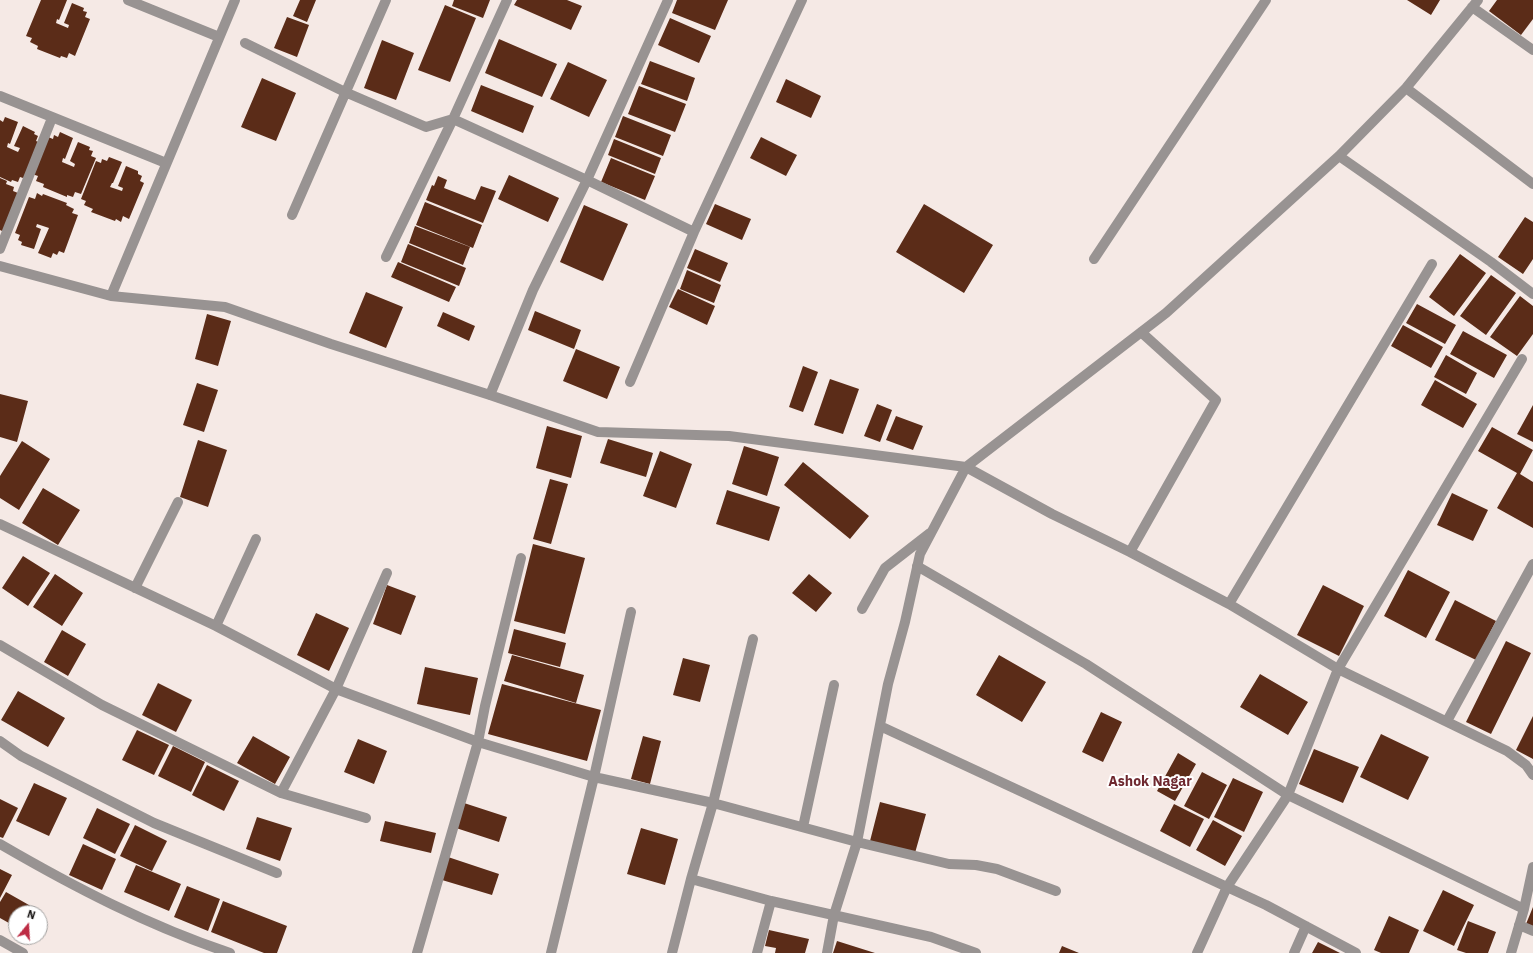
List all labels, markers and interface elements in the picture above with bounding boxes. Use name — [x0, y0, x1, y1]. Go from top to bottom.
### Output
district label: Ashok Nagar — [1108, 774, 1192, 790]
north arrow — [8, 905, 48, 945]
text: N — [25, 907, 37, 922]

